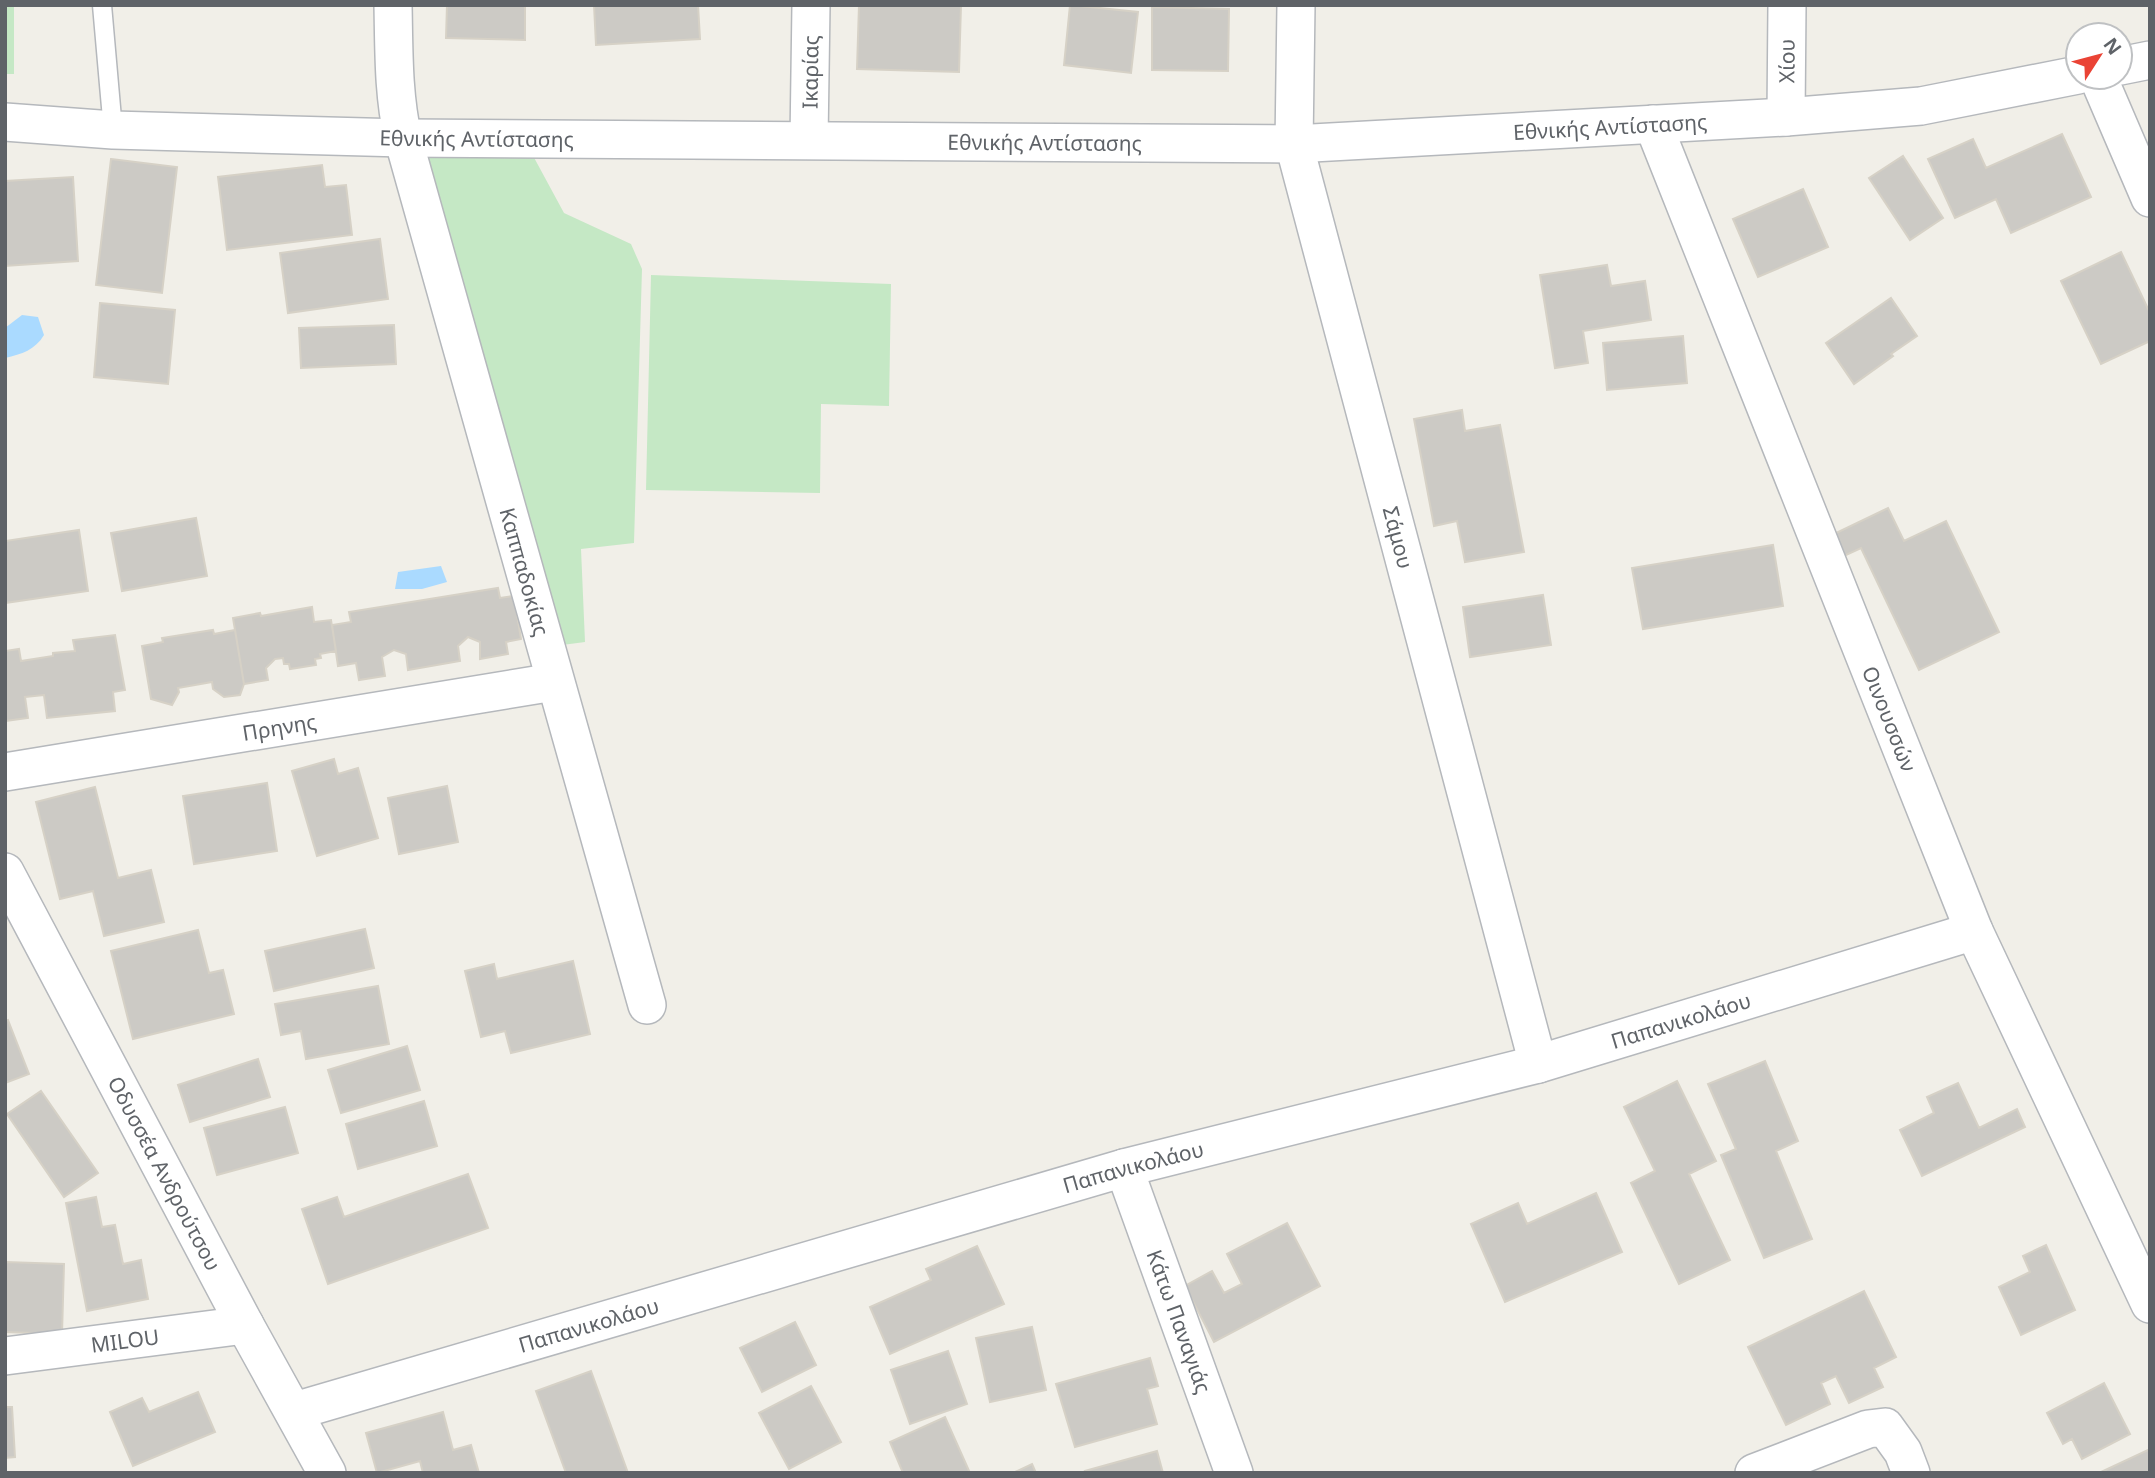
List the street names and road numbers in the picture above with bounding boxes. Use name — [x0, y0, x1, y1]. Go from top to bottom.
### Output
street label: Ικαρίας — [795, 35, 825, 109]
street label: Χίου — [1772, 39, 1801, 83]
street label: Εθνικής Αντίστασης — [1512, 107, 1708, 146]
street label: Εθνικής Αντίστασης — [379, 123, 574, 153]
street label: Εθνικής Αντίστασης — [947, 128, 1142, 157]
street label: Σάμου — [1377, 503, 1420, 572]
street label: Καππαδοκίας — [493, 504, 556, 639]
street label: Οινουσσών — [1856, 662, 1923, 776]
street label: Πρηνης — [240, 707, 318, 747]
street label: Παπανικολάου — [1607, 986, 1754, 1055]
street label: Οδυσσέα Ανδρούτσου — [102, 1071, 228, 1275]
street label: Παπανικολάου — [1059, 1135, 1207, 1199]
street label: Κάτω Παναγιάς — [1141, 1246, 1218, 1397]
street label: Παπανικολάου — [515, 1291, 662, 1359]
street label: MILOU — [89, 1322, 161, 1359]

